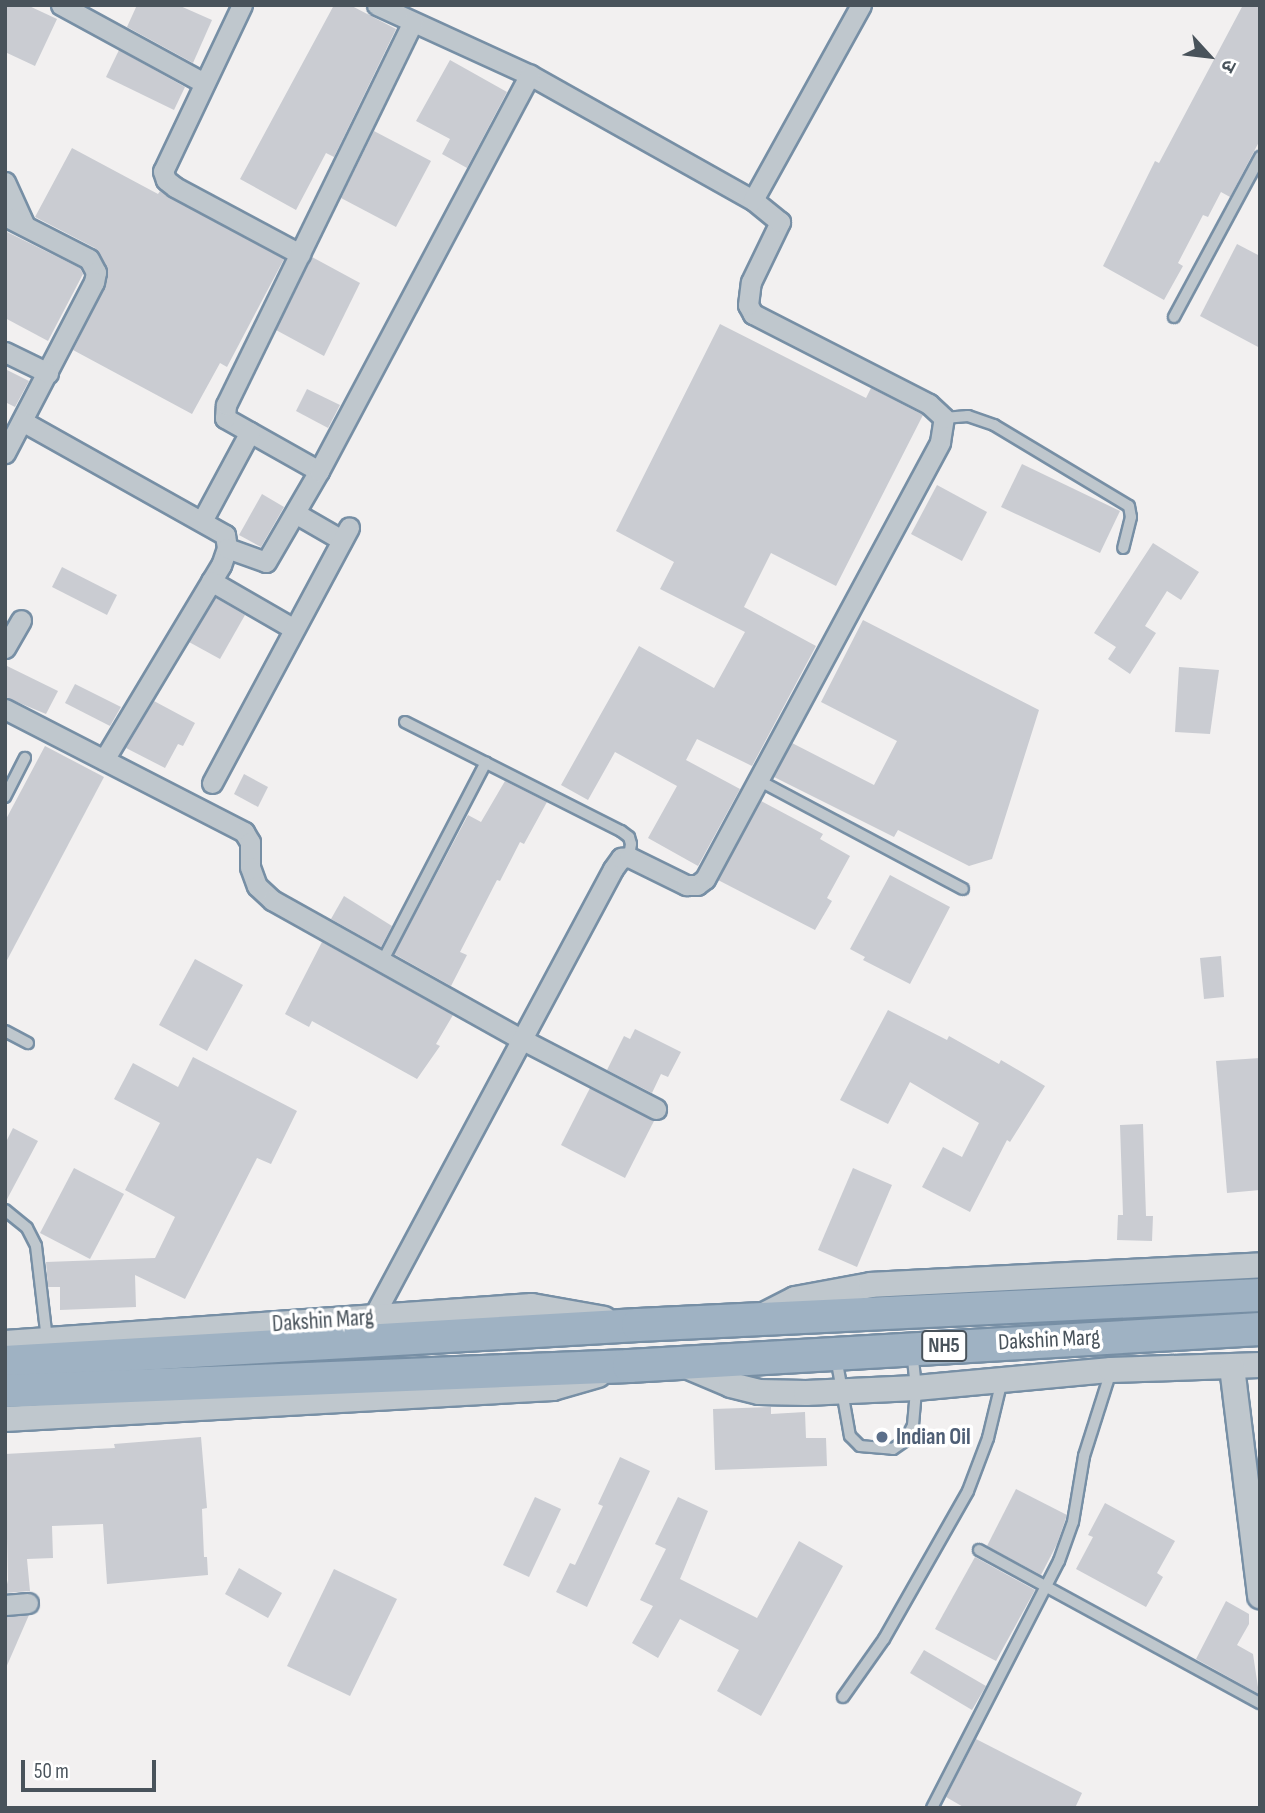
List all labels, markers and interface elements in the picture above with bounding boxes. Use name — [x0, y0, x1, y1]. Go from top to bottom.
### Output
north arrow — [1174, 21, 1244, 91]
text: उ — [1215, 56, 1241, 76]
street label: Dakshin Marg — [271, 1304, 375, 1338]
street label: Dakshin Marg — [997, 1324, 1101, 1356]
road number: NH5 — [920, 1328, 968, 1364]
place label: Indian Oil — [896, 1423, 971, 1451]
marker: Indian Oil — [874, 1429, 890, 1445]
scale bar — [24, 1746, 159, 1790]
text: 50 m — [34, 1759, 69, 1784]

